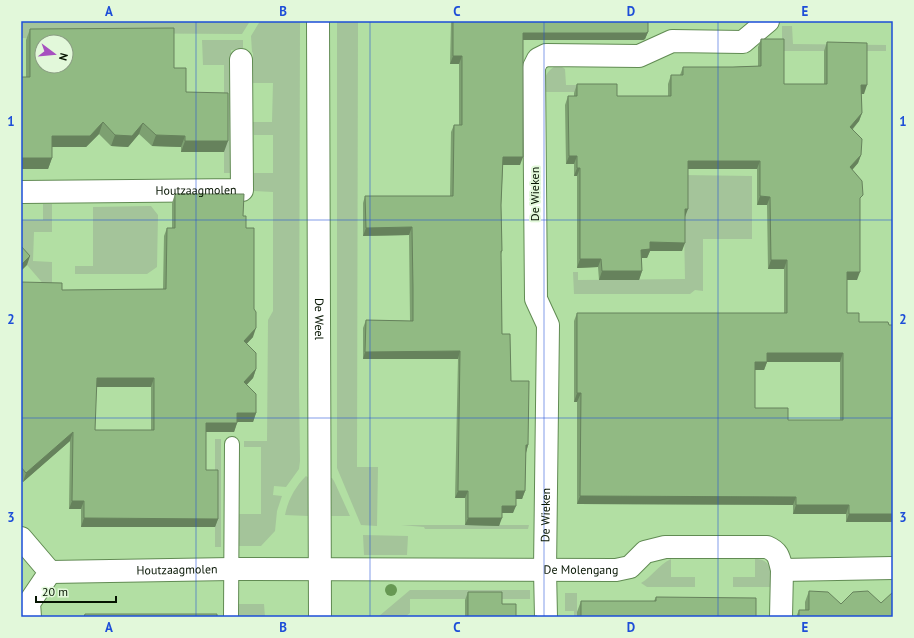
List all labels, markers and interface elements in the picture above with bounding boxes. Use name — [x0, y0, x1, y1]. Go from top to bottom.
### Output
text: A — [105, 3, 113, 20]
text: B — [279, 3, 287, 20]
text: C — [453, 3, 461, 20]
text: D — [627, 3, 635, 20]
text: E — [802, 3, 809, 20]
north arrow — [34, 34, 74, 74]
text: N — [56, 51, 71, 62]
text: 1 — [7, 113, 15, 130]
text: 1 — [899, 113, 907, 130]
street label: De Wieken — [527, 167, 542, 221]
street label: Houtzaagmolen — [155, 182, 237, 198]
street label: De Weel — [312, 298, 327, 340]
text: 2 — [7, 311, 15, 328]
text: 2 — [899, 311, 907, 328]
street label: De Wieken — [537, 488, 553, 542]
text: 3 — [7, 509, 15, 526]
text: 3 — [899, 509, 907, 526]
street label: Houtzaagmolen — [136, 561, 218, 578]
street label: De Molengang — [544, 562, 618, 577]
scale bar — [36, 578, 116, 604]
text: 20 m — [42, 584, 68, 599]
text: A — [105, 619, 113, 636]
text: B — [279, 619, 287, 636]
text: C — [453, 619, 461, 636]
text: D — [627, 619, 635, 636]
text: E — [802, 619, 809, 636]

